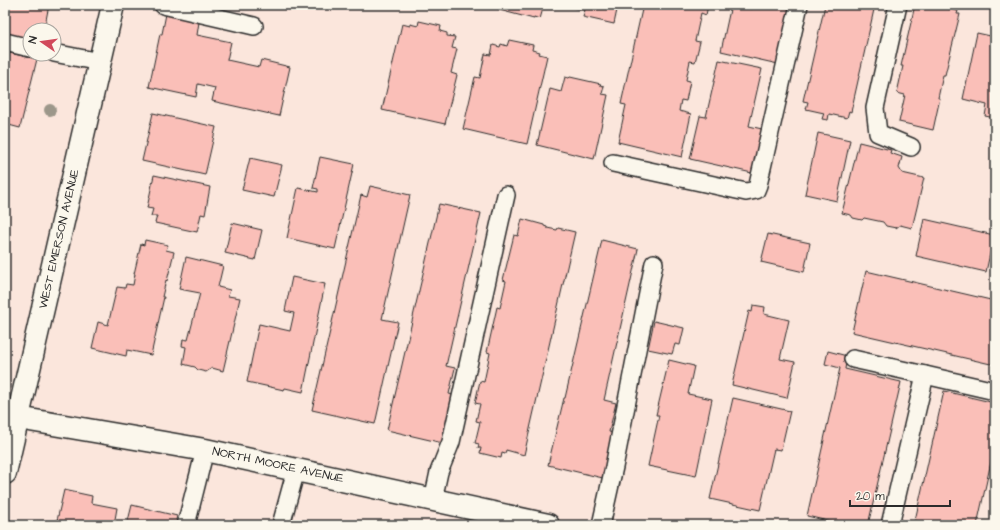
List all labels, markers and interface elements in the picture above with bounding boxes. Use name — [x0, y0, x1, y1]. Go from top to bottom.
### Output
north arrow — [22, 22, 62, 62]
text: N — [25, 35, 41, 45]
street label: WEST EMERSON AVENUE — [35, 168, 83, 310]
street label: NORTH MOORE AVENUE — [211, 443, 345, 487]
scale bar — [850, 482, 950, 508]
text: 20 m — [856, 488, 885, 505]

